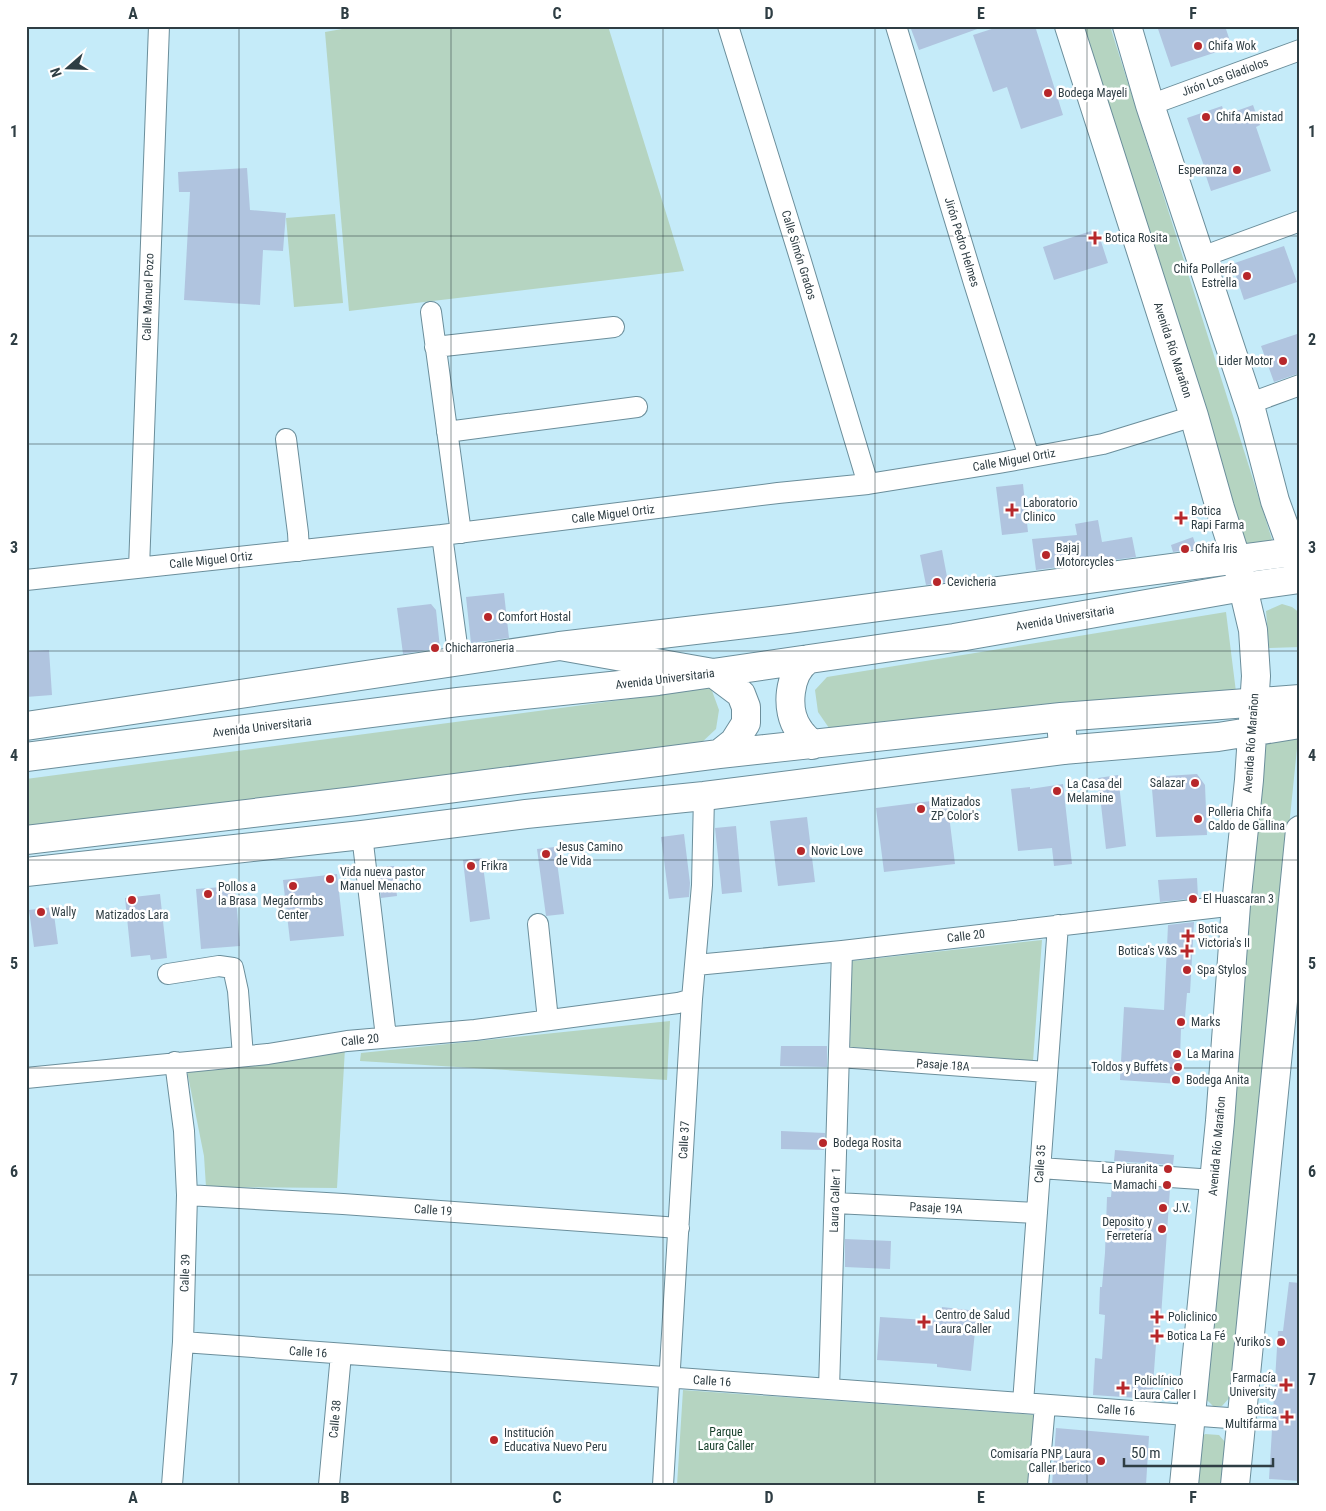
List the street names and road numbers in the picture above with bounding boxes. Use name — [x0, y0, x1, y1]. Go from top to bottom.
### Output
street label: Jirón Los Gladiolos — [1180, 55, 1270, 99]
street label: Jirón Pedro Helmes — [942, 195, 982, 289]
street label: Calle Simón Grados — [779, 209, 819, 301]
street label: Calle Manuel Pozo — [139, 253, 157, 341]
street label: Avenida Río Marañon — [1151, 300, 1195, 400]
street label: Calle Miguel Ortiz — [971, 446, 1057, 474]
street label: Calle Miguel Ortiz — [571, 502, 655, 526]
street label: Calle Miguel Ortiz — [169, 549, 253, 571]
street label: Avenida Universitaria — [1015, 602, 1116, 634]
street label: Avenida Universitaria — [615, 666, 716, 692]
street label: Avenida Río Marañon — [1241, 692, 1261, 793]
street label: Avenida Universitaria — [212, 714, 313, 740]
street label: Calle 20 — [946, 927, 986, 945]
street label: Calle 20 — [340, 1031, 380, 1049]
street label: Pasaje 18A — [916, 1056, 970, 1074]
street label: Avenida Río Marañon — [1206, 1095, 1228, 1196]
street label: Calle 37 — [676, 1120, 692, 1159]
street label: Calle 35 — [1032, 1144, 1048, 1184]
street label: Laura Caller 1 — [827, 1167, 843, 1233]
street label: Pasaje 19A — [909, 1200, 963, 1216]
street label: Calle 19 — [413, 1202, 453, 1218]
street label: Calle 39 — [177, 1254, 193, 1292]
street label: Calle 16 — [288, 1344, 328, 1360]
street label: Calle 16 — [692, 1373, 732, 1389]
street label: Calle 38 — [326, 1399, 344, 1439]
street label: Calle 16 — [1096, 1402, 1136, 1418]

